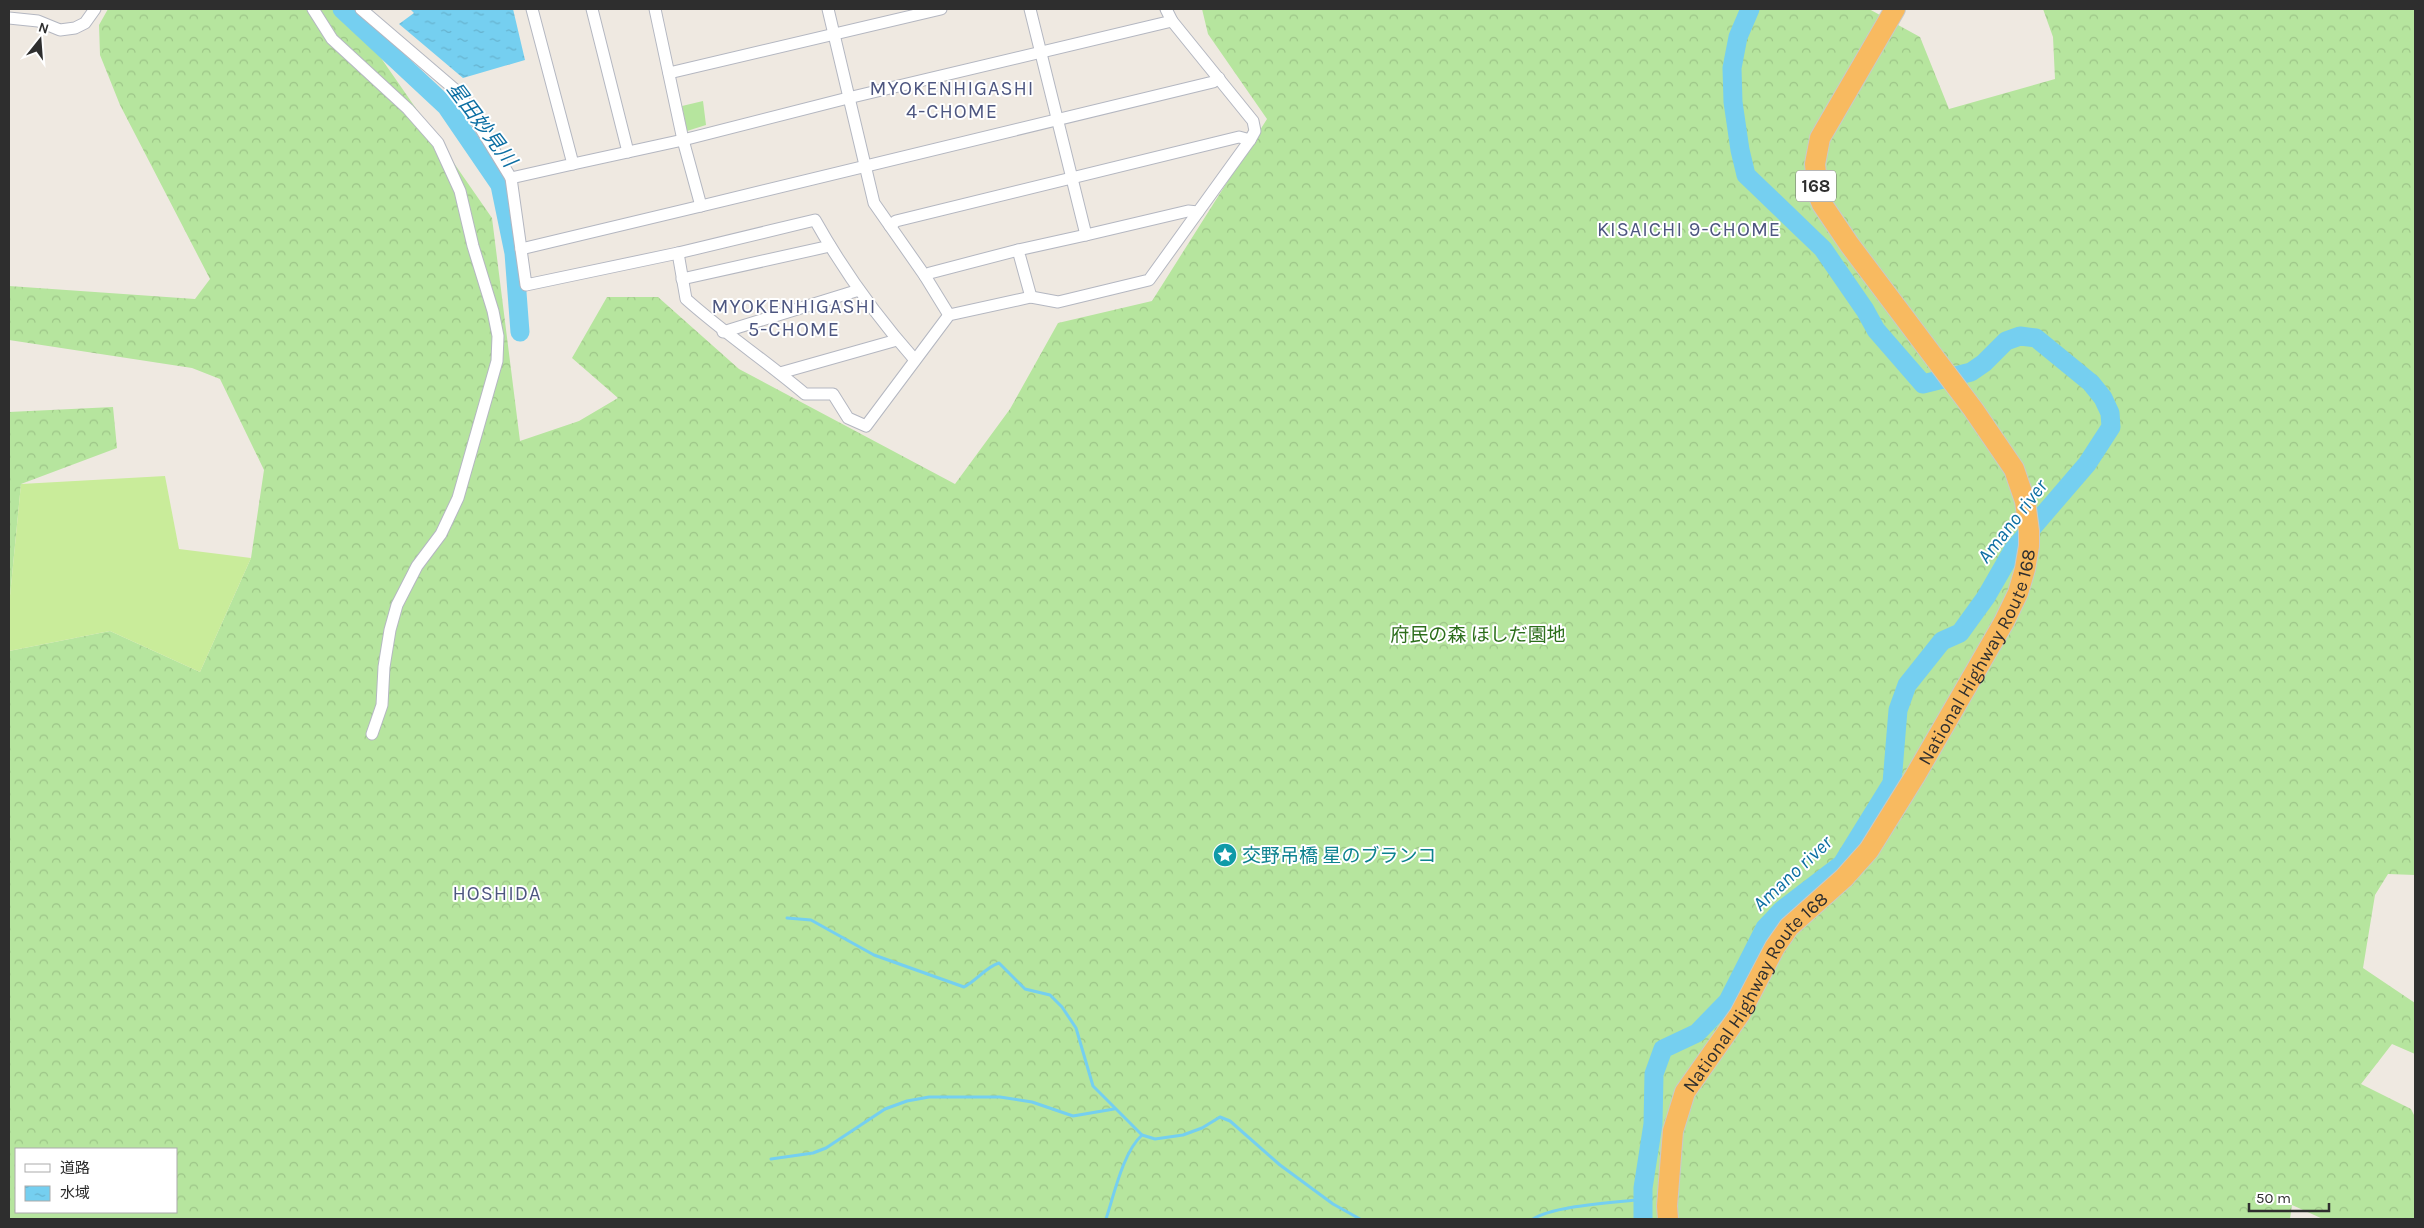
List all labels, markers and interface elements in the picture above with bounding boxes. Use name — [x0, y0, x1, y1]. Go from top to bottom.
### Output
north arrow — [15, 15, 65, 65]
text: N — [36, 18, 51, 38]
water label: 星田妙見川 — [442, 77, 522, 173]
district label: MYOKENHIGASHI 4-CHOME — [870, 77, 1034, 123]
road number: 168 — [1796, 170, 1836, 202]
district label: KISAICHI 9-CHOME — [1597, 218, 1781, 241]
district label: MYOKENHIGASHI 5-CHOME — [712, 295, 876, 341]
water label: Amano river — [1973, 474, 2053, 568]
street label: National Highway Route 168 — [1914, 547, 2040, 769]
park label: 府民の森 ほしだ園地 — [1390, 624, 1566, 646]
water label: Amano river — [1748, 830, 1837, 916]
place icon: 交野吊橋 星のブランコ — [1212, 842, 1238, 868]
place label: 交野吊橋 星のブランコ — [1242, 845, 1437, 867]
district label: HOSHIDA — [452, 882, 542, 905]
street label: National Highway Route 168 — [1678, 888, 1833, 1097]
legend — [15, 1148, 178, 1213]
text: 道路 — [60, 1159, 90, 1177]
scale bar — [2249, 1180, 2329, 1212]
text: 水域 — [60, 1184, 90, 1202]
text: 50 m — [2256, 1189, 2291, 1207]

